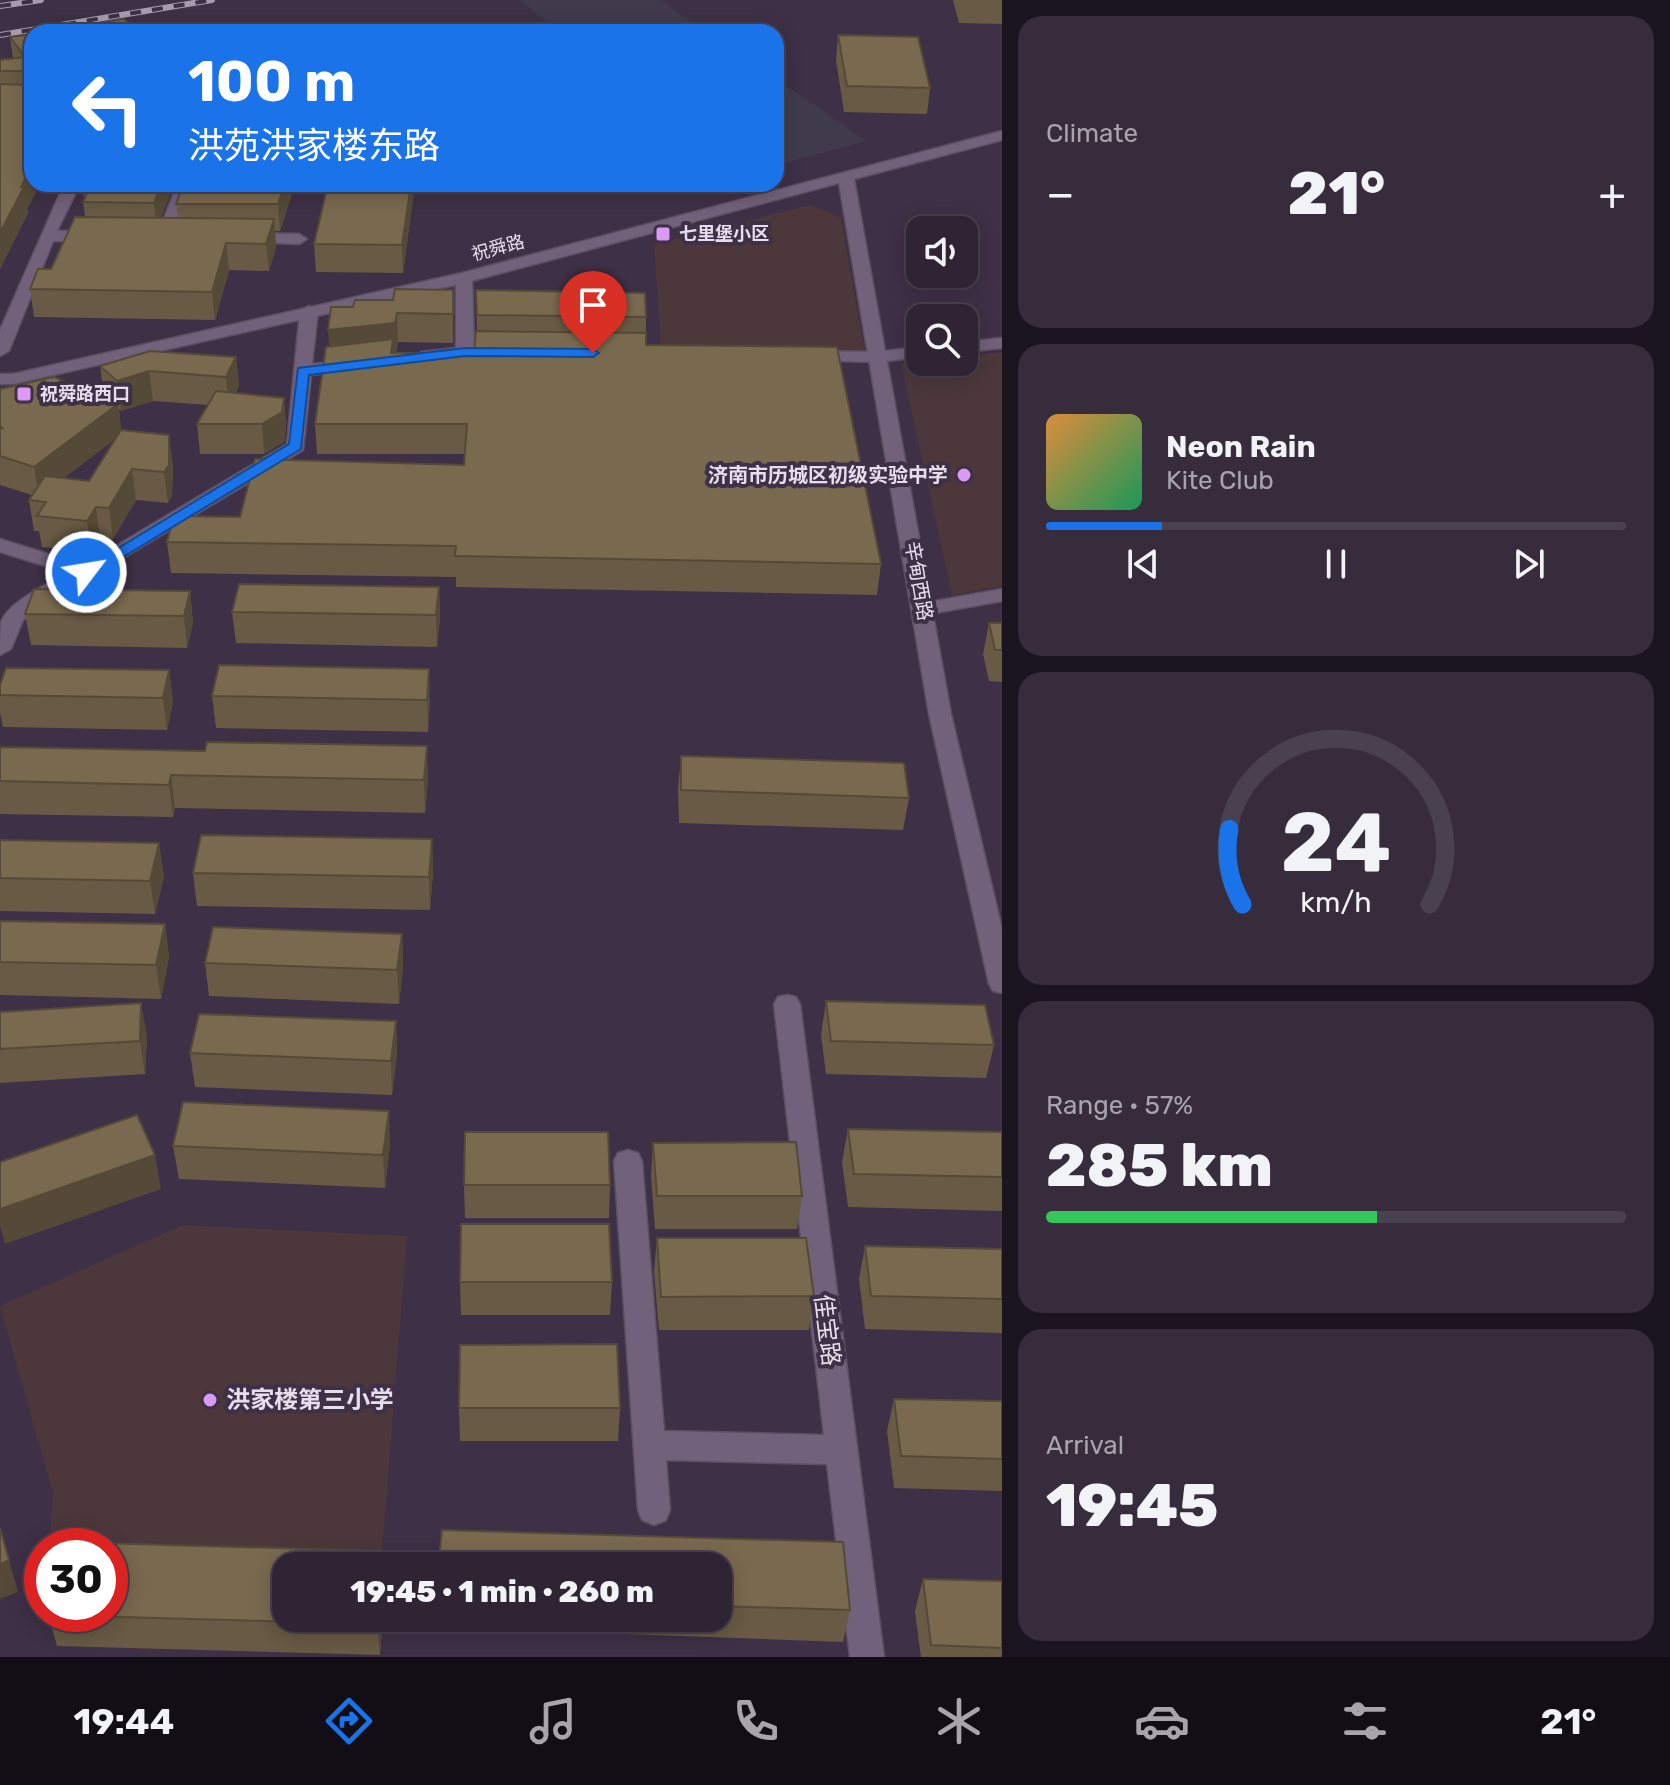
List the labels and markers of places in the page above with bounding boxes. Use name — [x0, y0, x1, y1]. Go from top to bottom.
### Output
place label: 七里堡小区 — [679, 223, 769, 245]
marker: 七里堡小区 — [654, 225, 672, 243]
pin — [559, 271, 627, 353]
place label: 祝舜路西口 — [40, 383, 130, 405]
marker: 祝舜路西口 — [15, 385, 33, 403]
place label: 济南市历城区初级实验中学 — [708, 463, 948, 487]
marker: 济南市历城区初级实验中学 — [955, 466, 973, 484]
place label: 洪家楼第三小学 — [226, 1386, 394, 1414]
marker: 洪家楼第三小学 — [201, 1391, 219, 1409]

